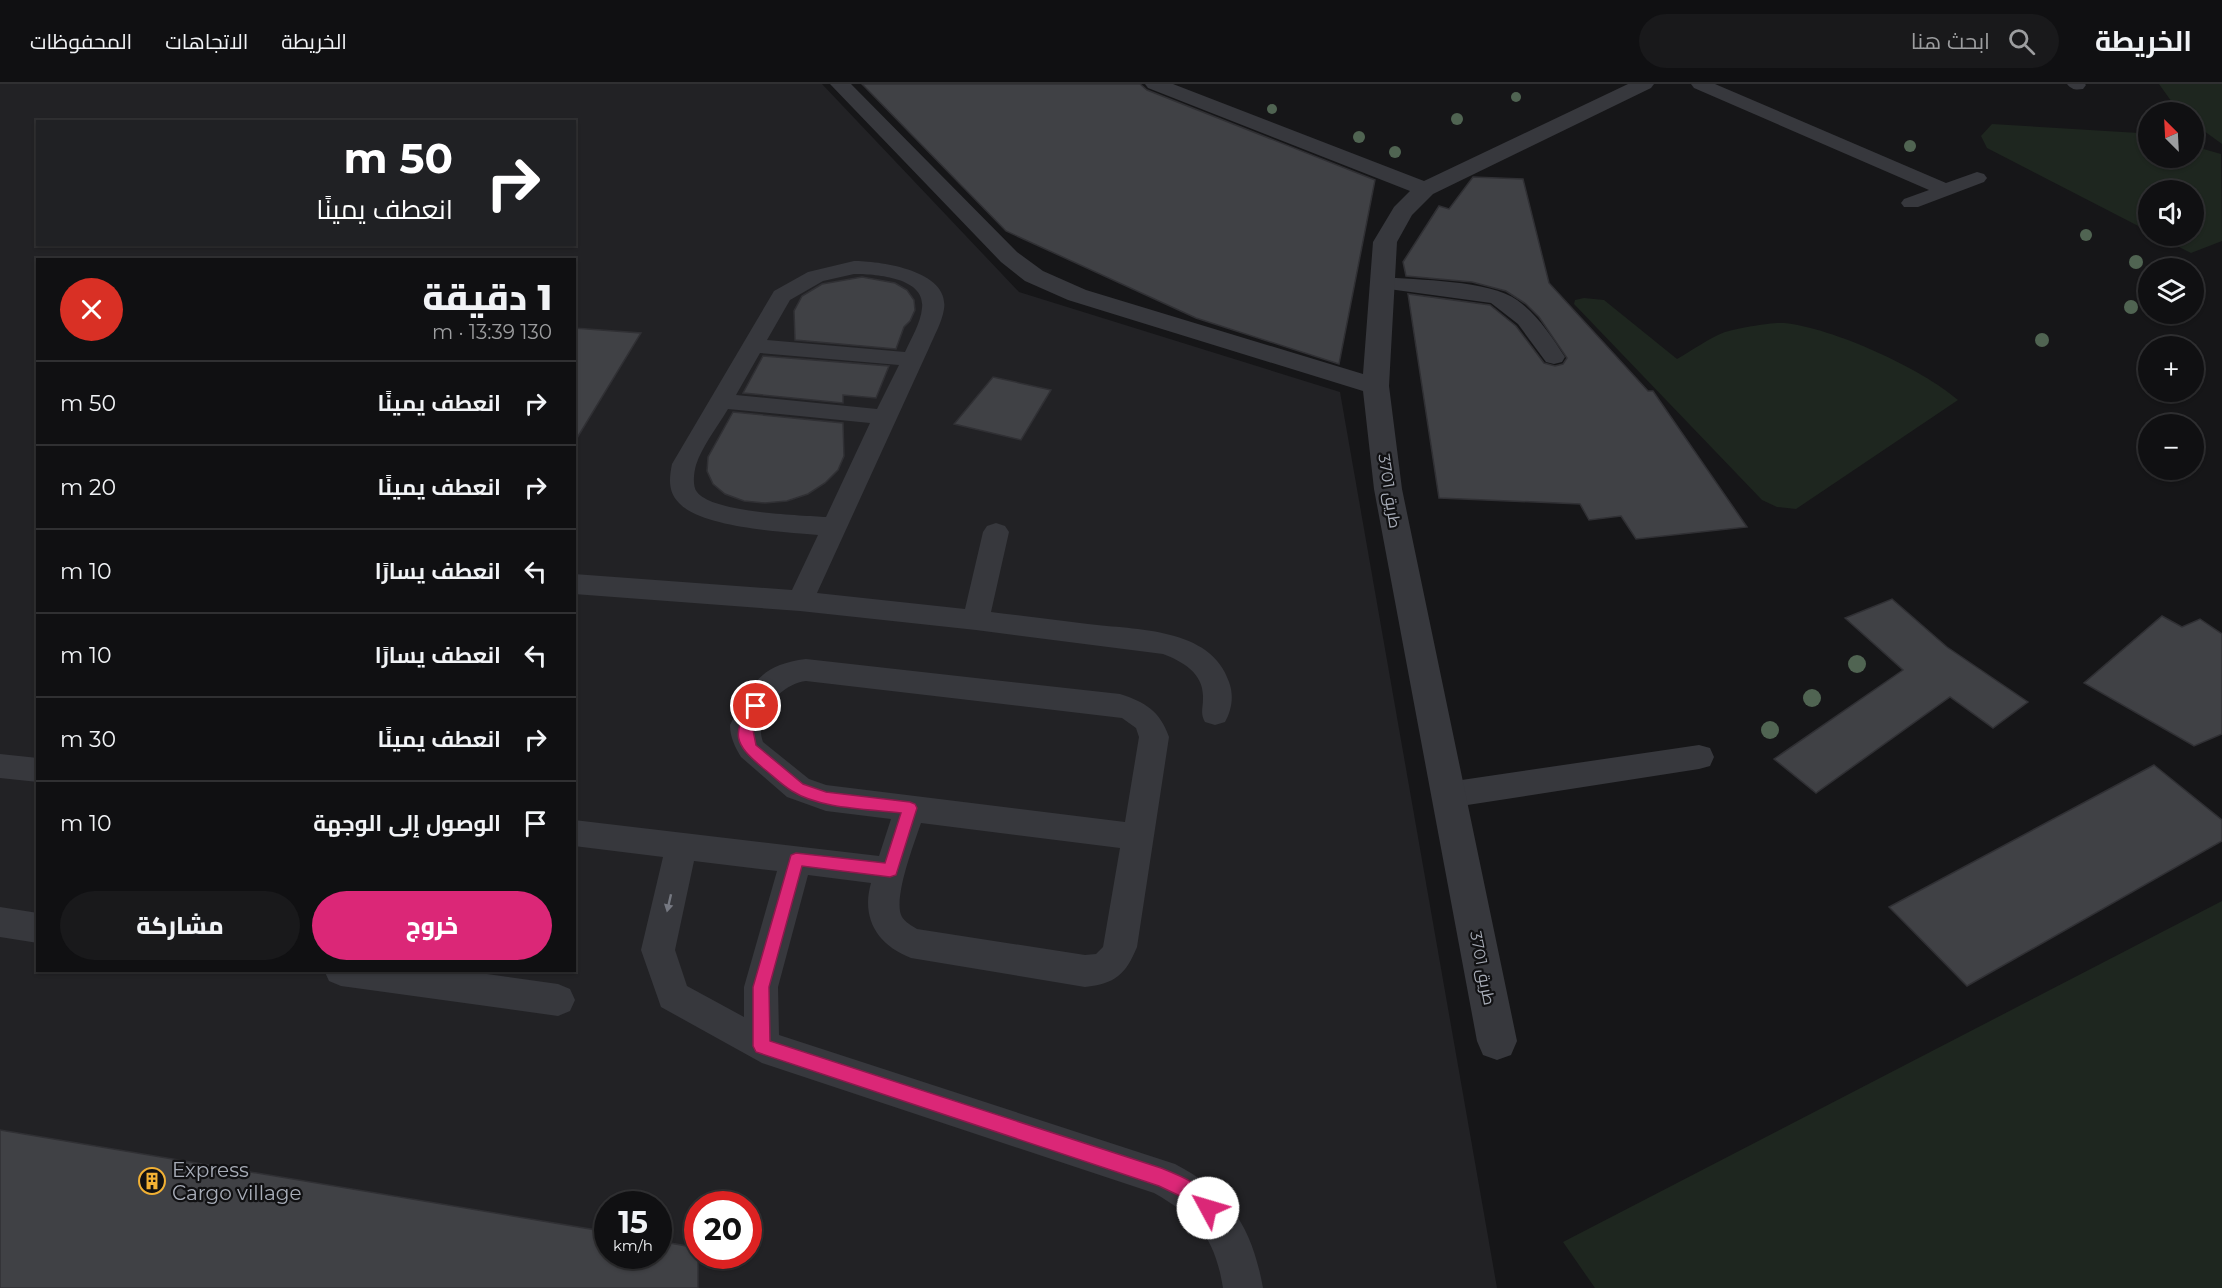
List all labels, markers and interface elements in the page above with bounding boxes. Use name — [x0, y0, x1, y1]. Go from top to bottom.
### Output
search box — [1639, 14, 2059, 68]
text: الخريطة — [2095, 24, 2192, 58]
icon: search — [2005, 25, 2038, 58]
text: ابحث هنا — [1911, 28, 1990, 55]
text: المحفوظات — [30, 29, 132, 54]
text: الاتجاهات — [165, 29, 248, 54]
text: الخريطة — [281, 29, 347, 54]
north arrow — [2138, 102, 2204, 168]
map controls — [2138, 102, 2204, 480]
text: 50 m — [344, 132, 453, 184]
icon: right — [474, 144, 552, 222]
button: sound — [2138, 180, 2204, 246]
text: انعطف يمينًا — [316, 193, 453, 226]
button: layers — [2138, 258, 2204, 324]
text: 1 دقيقة — [422, 275, 552, 319]
button: close — [60, 278, 123, 341]
text: 130 m · 13:39 — [432, 320, 552, 344]
button: + — [2138, 336, 2204, 402]
icon: right — [519, 387, 552, 420]
text: 50 m — [60, 390, 116, 417]
text: انعطف يمينًا — [377, 390, 501, 417]
button: − — [2138, 414, 2204, 480]
street label: طريق 3701 — [1373, 453, 1405, 530]
icon: right — [519, 471, 552, 504]
text: 20 m — [60, 474, 116, 501]
text: انعطف يمينًا — [377, 474, 501, 501]
icon: left — [519, 555, 552, 588]
text: 10 m — [60, 558, 112, 585]
text: انعطف يسارًا — [375, 558, 501, 585]
icon: left — [519, 639, 552, 672]
text: 10 m — [60, 642, 112, 669]
text: انعطف يسارًا — [375, 642, 501, 669]
pin — [730, 680, 781, 731]
icon: arrive — [739, 689, 772, 722]
icon: right — [519, 723, 552, 756]
text: 30 m — [60, 726, 116, 753]
text: انعطف يمينًا — [377, 726, 501, 753]
icon: arrive — [519, 807, 552, 840]
text: 10 m — [60, 810, 112, 837]
text: الوصول إلى الوجهة — [313, 810, 501, 837]
button: مشاركة — [60, 891, 300, 960]
button: خروج — [312, 891, 552, 960]
one-way arrow — [663, 894, 673, 912]
street label: طريق 3701 — [1465, 929, 1499, 1007]
place label: Express Cargo village — [172, 1158, 302, 1205]
building icon: Express Cargo village — [137, 1166, 167, 1196]
position arrow — [1176, 1176, 1240, 1240]
speed limit sign: 20 — [684, 1191, 762, 1269]
text: 15 — [618, 1204, 648, 1241]
text: km/h — [613, 1236, 653, 1255]

